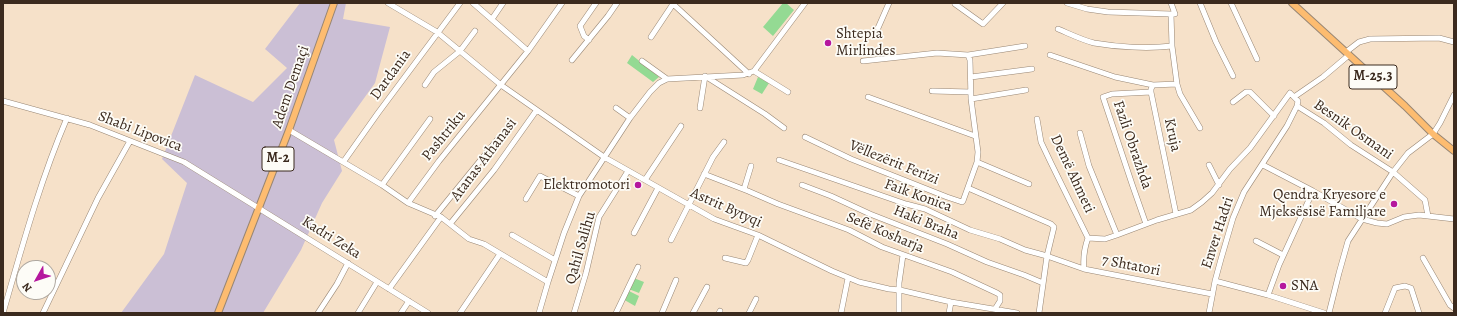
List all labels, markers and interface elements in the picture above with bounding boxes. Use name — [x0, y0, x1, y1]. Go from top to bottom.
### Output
place label: Shtepia Mirlindes — [836, 25, 895, 60]
marker: Shtepia Mirlindes — [823, 38, 833, 48]
street label: Adem Demaçi — [268, 43, 314, 131]
street label: Dardania — [367, 46, 415, 104]
road number: M-25.3 — [1349, 65, 1397, 89]
street label: Besnik Osmani — [1310, 96, 1396, 164]
street label: Fazli Obrazhda — [1108, 98, 1156, 192]
street label: Pashtriku — [418, 107, 470, 165]
street label: Shabi Lipovica — [95, 108, 185, 156]
street label: Atanas Athanasi — [447, 115, 521, 205]
street label: Kruja — [1160, 116, 1184, 154]
street label: Demë Ahmeti — [1046, 132, 1098, 216]
street label: Vëllezërit Ferizi — [847, 137, 941, 189]
road number: M-2 — [262, 147, 294, 171]
street label: Faik Konica — [882, 175, 954, 217]
place label: Elektromotori — [543, 176, 630, 194]
marker: Elektromotori — [633, 180, 643, 190]
street label: Astrit Bytyqi — [687, 184, 765, 232]
place label: Qendra Kryesore e Mjeksësisë Familjare — [1259, 186, 1386, 221]
street label: Enver Hadri — [1198, 195, 1238, 271]
marker: Qendra Kryesore e Mjeksësisë Familjare — [1389, 199, 1399, 209]
street label: Haki Braha — [891, 202, 961, 244]
street label: Qahil Salihu — [562, 209, 600, 287]
street label: Sefë Kosharja — [843, 209, 927, 257]
street label: Kadri Zeka — [298, 213, 364, 263]
street label: 7 Shtatori — [1100, 251, 1162, 281]
north arrow — [16, 260, 56, 300]
place label: SNA — [1291, 277, 1318, 295]
text: N — [19, 279, 35, 295]
marker: SNA — [1278, 281, 1288, 291]

